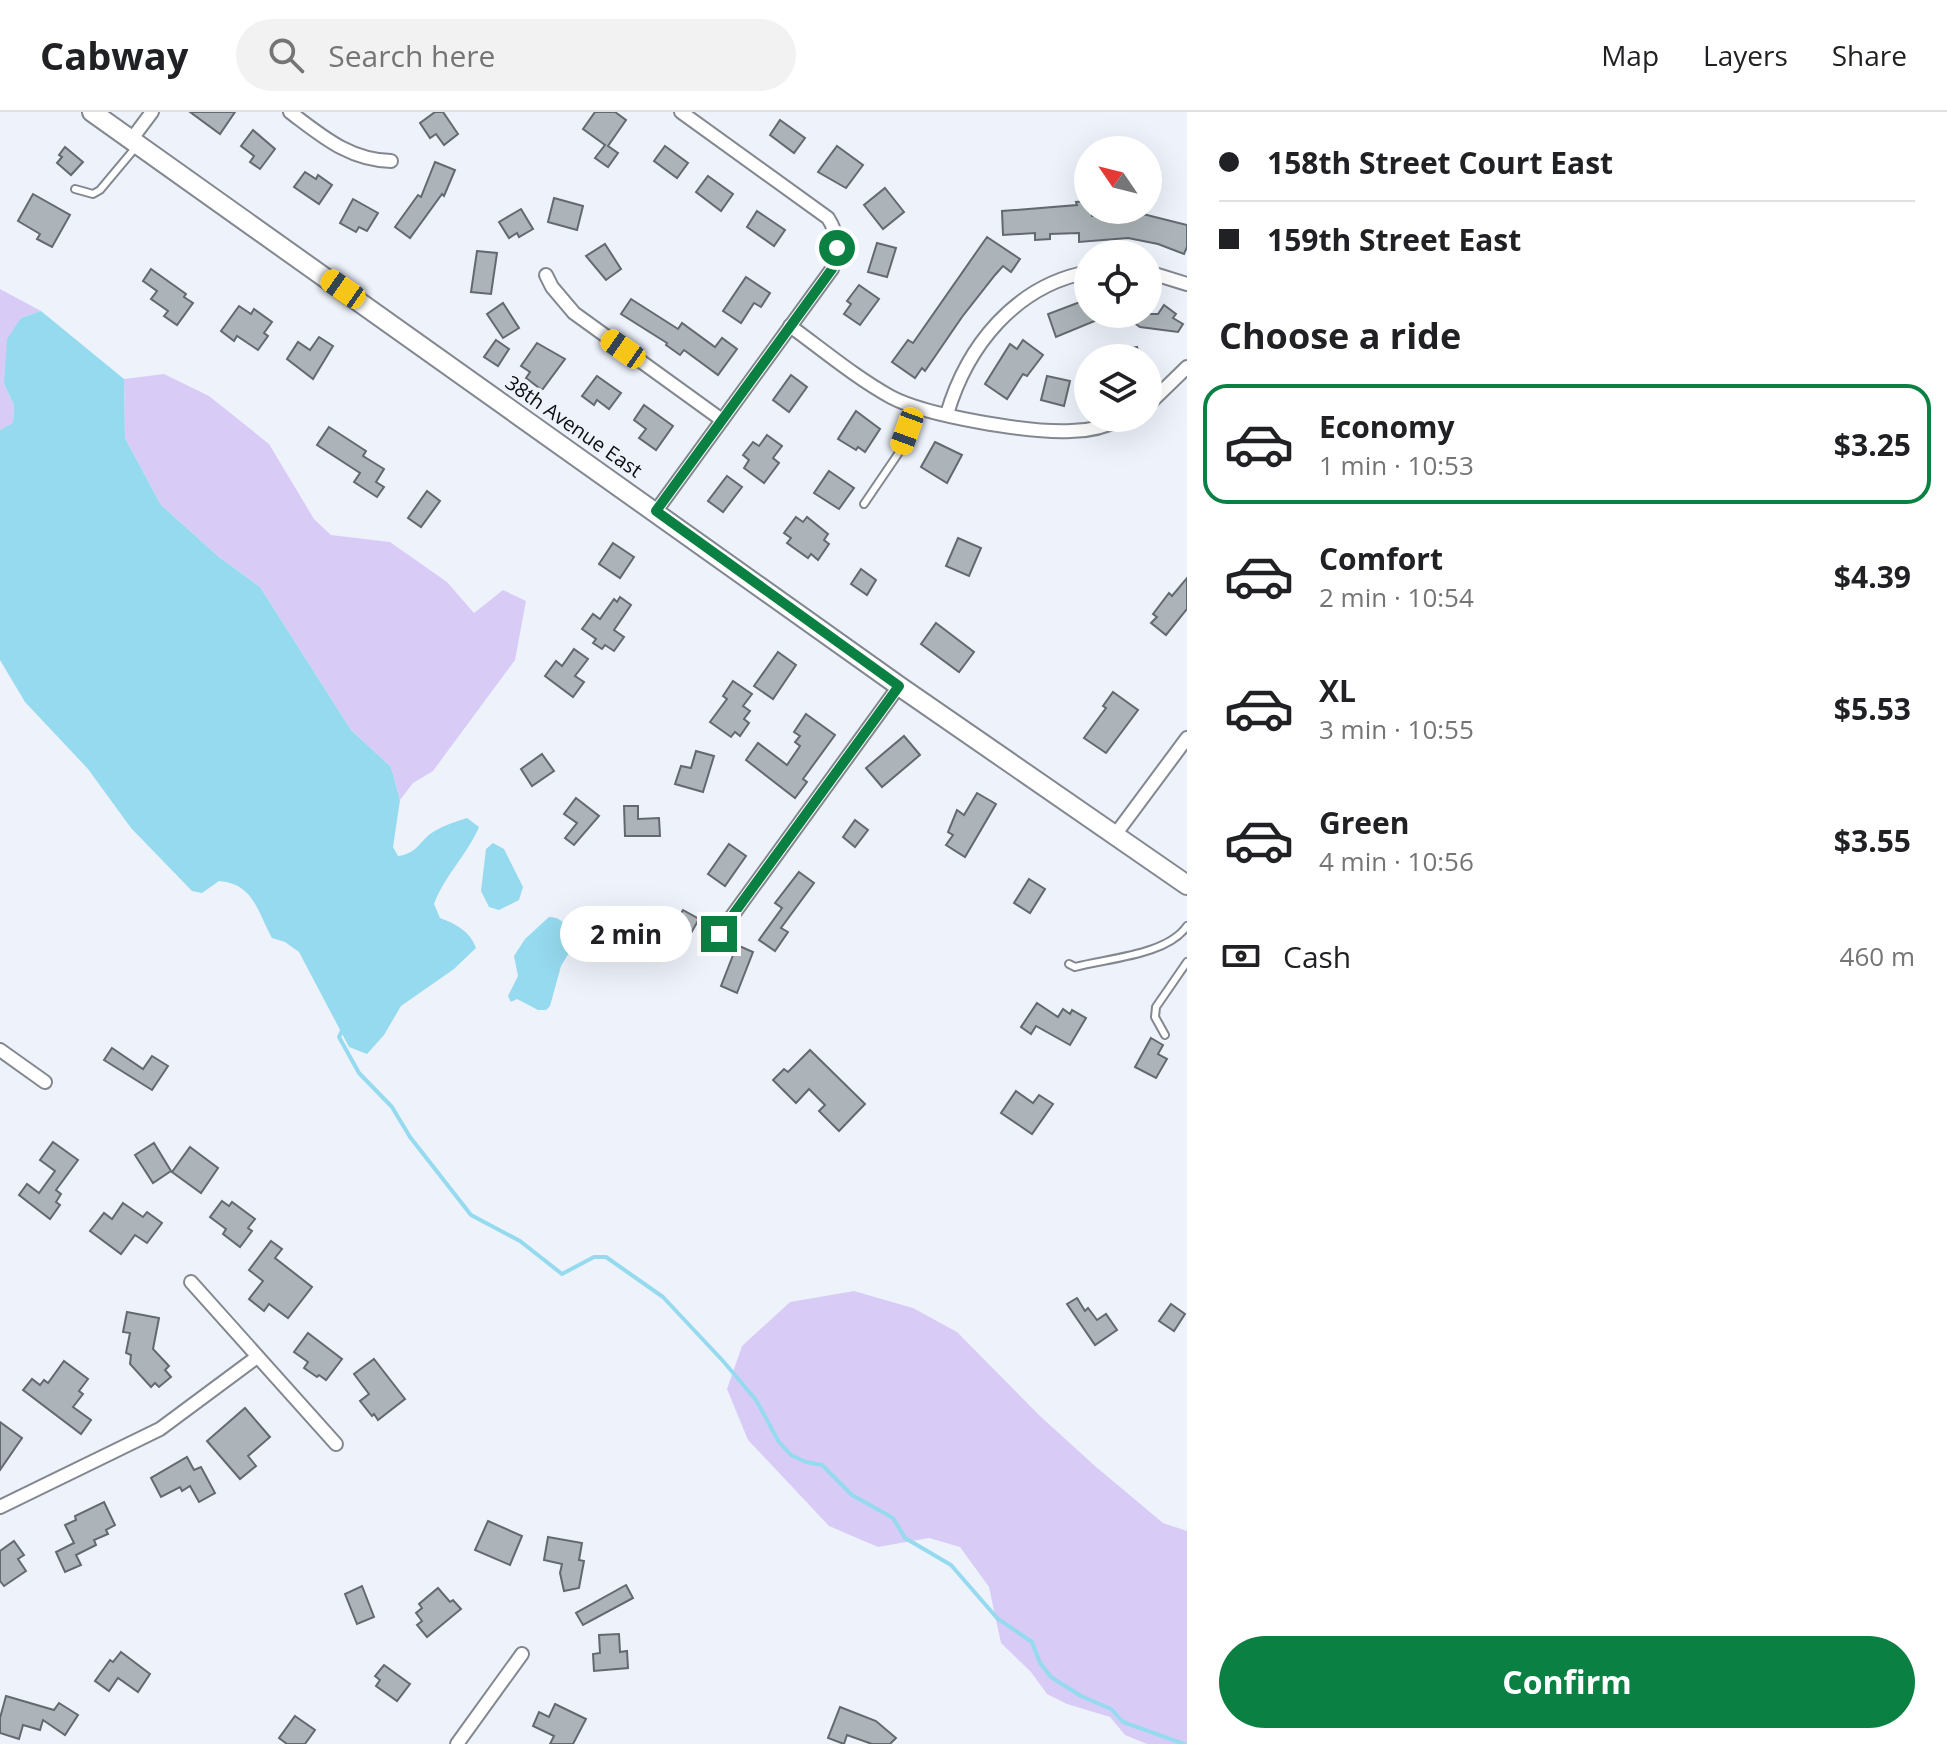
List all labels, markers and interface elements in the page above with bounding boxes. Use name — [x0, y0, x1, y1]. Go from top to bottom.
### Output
search box — [236, 19, 796, 91]
text: Cabway — [40, 29, 188, 81]
icon: search — [264, 33, 308, 77]
text: Search here — [328, 35, 495, 76]
text: Map — [1601, 36, 1659, 74]
text: Layers — [1703, 36, 1788, 74]
text: Share — [1832, 36, 1907, 74]
north arrow — [1074, 136, 1162, 224]
map controls — [1074, 136, 1162, 432]
text: 158th Street Court East — [1267, 142, 1613, 183]
text: 159th Street East — [1267, 219, 1521, 260]
route start — [819, 230, 855, 266]
button: locate — [1074, 240, 1162, 328]
car — [316, 265, 370, 313]
text: Choose a ride — [1219, 311, 1461, 360]
car — [596, 325, 650, 373]
button: layers — [1074, 344, 1162, 432]
street label: 38th Avenue East — [500, 369, 648, 483]
car — [888, 404, 926, 458]
text: Economy — [1319, 406, 1455, 447]
icon: car — [1223, 408, 1295, 480]
text: $3.25 — [1834, 424, 1911, 465]
text: 1 min · 10:53 — [1319, 447, 1474, 483]
text: Comfort — [1319, 538, 1443, 579]
icon: car — [1223, 540, 1295, 612]
text: $4.39 — [1834, 556, 1911, 597]
text: 2 min · 10:54 — [1319, 579, 1474, 615]
text: XL — [1319, 670, 1356, 711]
icon: car — [1223, 672, 1295, 744]
text: $5.53 — [1834, 688, 1911, 729]
text: 3 min · 10:55 — [1319, 711, 1474, 747]
text: Green — [1319, 802, 1410, 843]
icon: car — [1223, 804, 1295, 876]
text: $3.55 — [1834, 820, 1911, 861]
text: 4 min · 10:56 — [1319, 843, 1474, 879]
callout: 2 min — [559, 906, 691, 962]
text: 2 min — [590, 916, 662, 952]
route end — [701, 916, 737, 952]
icon: cash — [1219, 934, 1263, 978]
text: Cash — [1283, 936, 1351, 977]
text: 460 m — [1840, 938, 1915, 974]
button: Confirm — [1219, 1636, 1915, 1728]

